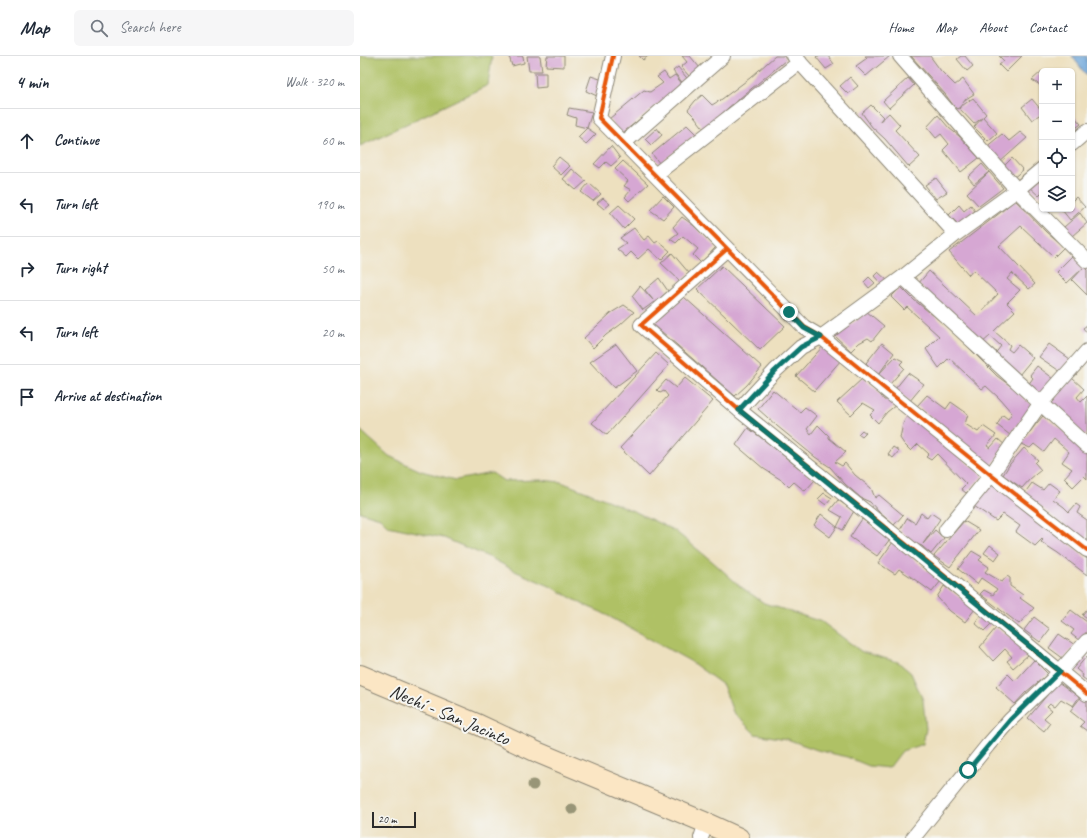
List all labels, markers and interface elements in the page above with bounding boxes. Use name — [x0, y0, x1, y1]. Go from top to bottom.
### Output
search box — [74, 10, 354, 46]
text: Map — [20, 16, 50, 40]
icon: search — [88, 17, 110, 39]
text: Search here — [120, 18, 181, 37]
text: Home — [888, 19, 914, 36]
text: Map — [936, 19, 957, 36]
text: About — [979, 19, 1007, 36]
text: Contact — [1029, 19, 1067, 36]
map controls — [1039, 68, 1075, 212]
button: + — [1039, 68, 1075, 104]
text: 4 min — [16, 72, 49, 93]
text: Walk · 320 m — [285, 74, 344, 90]
button: − — [1039, 104, 1075, 140]
icon: ahead — [16, 130, 38, 152]
text: Continue — [54, 131, 99, 150]
text: 60 m — [322, 133, 344, 149]
button: locate — [1039, 140, 1075, 176]
button: layers — [1039, 176, 1075, 212]
icon: left — [16, 194, 38, 216]
text: Turn left — [54, 195, 97, 214]
text: 190 m — [316, 197, 344, 213]
icon: right — [16, 258, 38, 280]
text: Turn right — [54, 259, 107, 278]
text: 50 m — [322, 261, 344, 277]
route end — [780, 303, 798, 321]
icon: left — [16, 322, 38, 344]
text: Turn left — [54, 323, 97, 342]
text: 20 m — [322, 325, 344, 341]
icon: arrive — [16, 386, 38, 408]
text: Arrive at destination — [54, 387, 161, 406]
street label: Nechí - San Jacinto — [386, 679, 514, 751]
route start — [959, 761, 977, 779]
scale bar — [372, 810, 416, 829]
text: 20 m — [378, 812, 397, 826]

